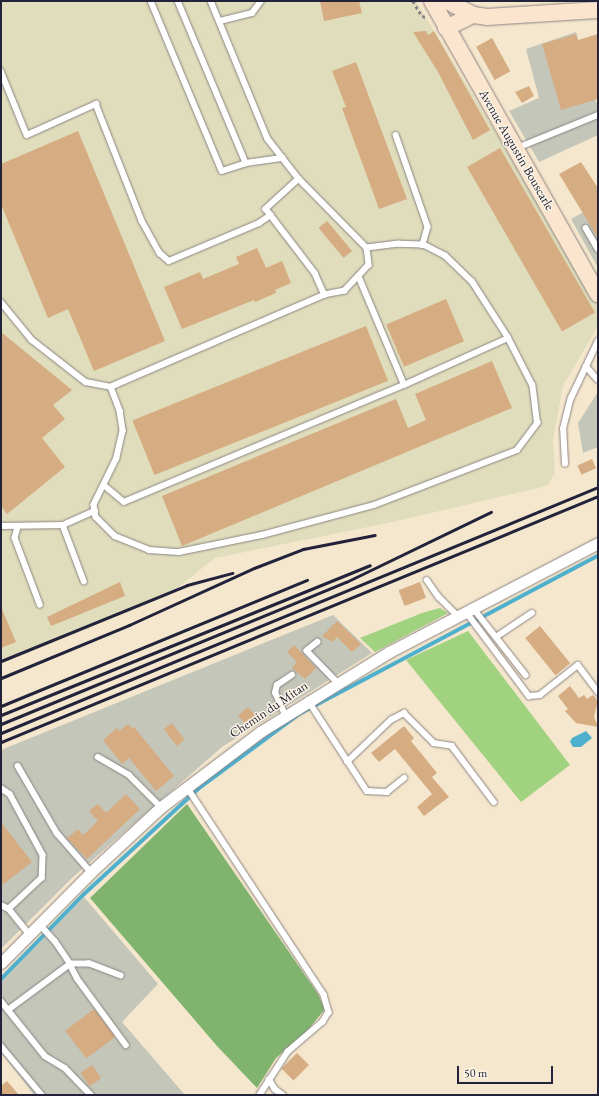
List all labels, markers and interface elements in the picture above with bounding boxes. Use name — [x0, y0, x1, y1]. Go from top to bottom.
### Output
street label: Avenue Augustin Bouscarle — [475, 87, 557, 213]
street label: Chemin du Mitan — [227, 678, 311, 742]
scale bar — [459, 1058, 555, 1084]
text: 50 m — [464, 1065, 487, 1081]

